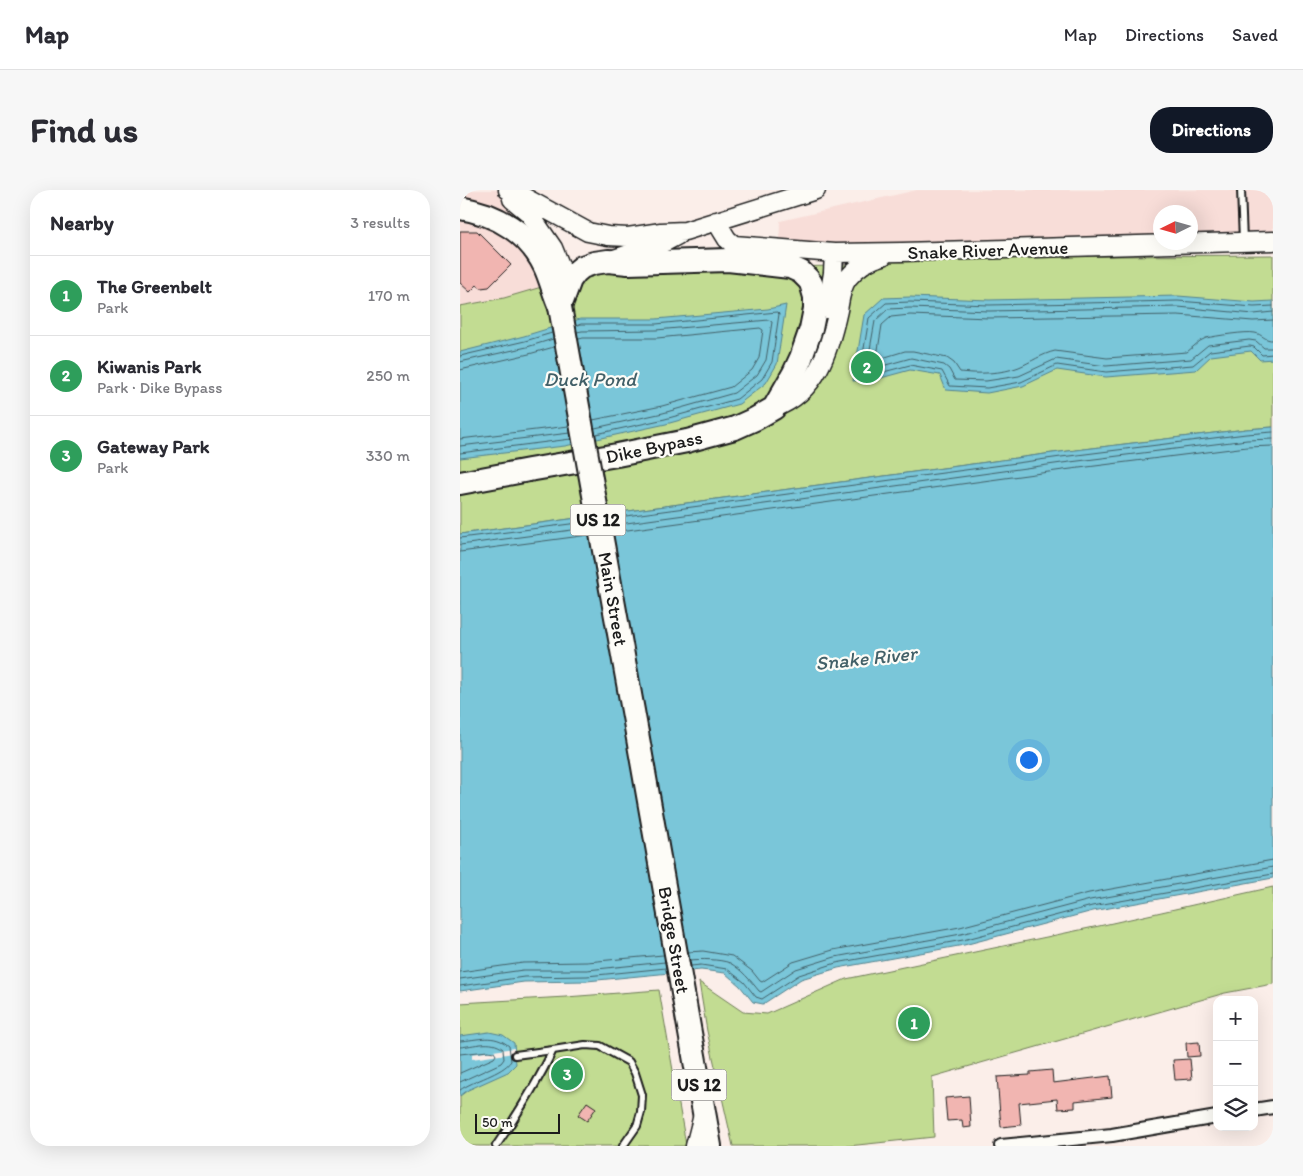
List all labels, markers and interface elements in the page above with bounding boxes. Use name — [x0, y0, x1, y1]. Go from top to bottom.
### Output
text: Map — [25, 20, 69, 49]
text: Map — [1064, 24, 1097, 46]
text: Directions — [1125, 24, 1204, 46]
text: Saved — [1232, 24, 1278, 46]
button: Directions — [1150, 107, 1273, 153]
text: Find us — [30, 109, 138, 151]
north arrow — [1153, 205, 1198, 250]
text: Nearby — [50, 210, 114, 235]
text: 3 results — [350, 213, 410, 232]
street label: Snake River Avenue — [907, 236, 1069, 264]
text: The Greenbelt — [97, 275, 212, 298]
text: 1 — [62, 286, 70, 305]
text: 170 m — [368, 286, 410, 305]
text: Park — [97, 298, 128, 317]
pin: 2 — [851, 348, 883, 386]
text: Kiwanis Park — [97, 355, 201, 378]
text: 2 — [62, 366, 70, 385]
text: 250 m — [366, 366, 410, 385]
water label: Duck Pond — [544, 367, 638, 391]
text: Park · Dike Bypass — [97, 378, 222, 397]
street label: Dike Bypass — [604, 426, 704, 468]
text: Gateway Park — [97, 435, 210, 458]
text: 3 — [62, 446, 70, 465]
text: 330 m — [366, 446, 410, 465]
text: Park — [97, 458, 128, 477]
road number: US 12 — [570, 504, 626, 536]
street label: Main Street — [593, 550, 633, 648]
water label: Snake River — [814, 641, 920, 675]
your location — [1016, 747, 1042, 773]
street label: Bridge Street — [653, 885, 695, 995]
map controls — [1213, 996, 1258, 1131]
button: + — [1213, 996, 1258, 1041]
pin: 1 — [898, 1004, 930, 1042]
button: − — [1213, 1041, 1258, 1086]
pin: 3 — [551, 1055, 583, 1093]
road number: US 12 — [672, 1070, 726, 1100]
button: layers — [1213, 1086, 1258, 1131]
scale bar — [475, 1111, 560, 1134]
text: 50 m — [482, 1114, 513, 1131]

